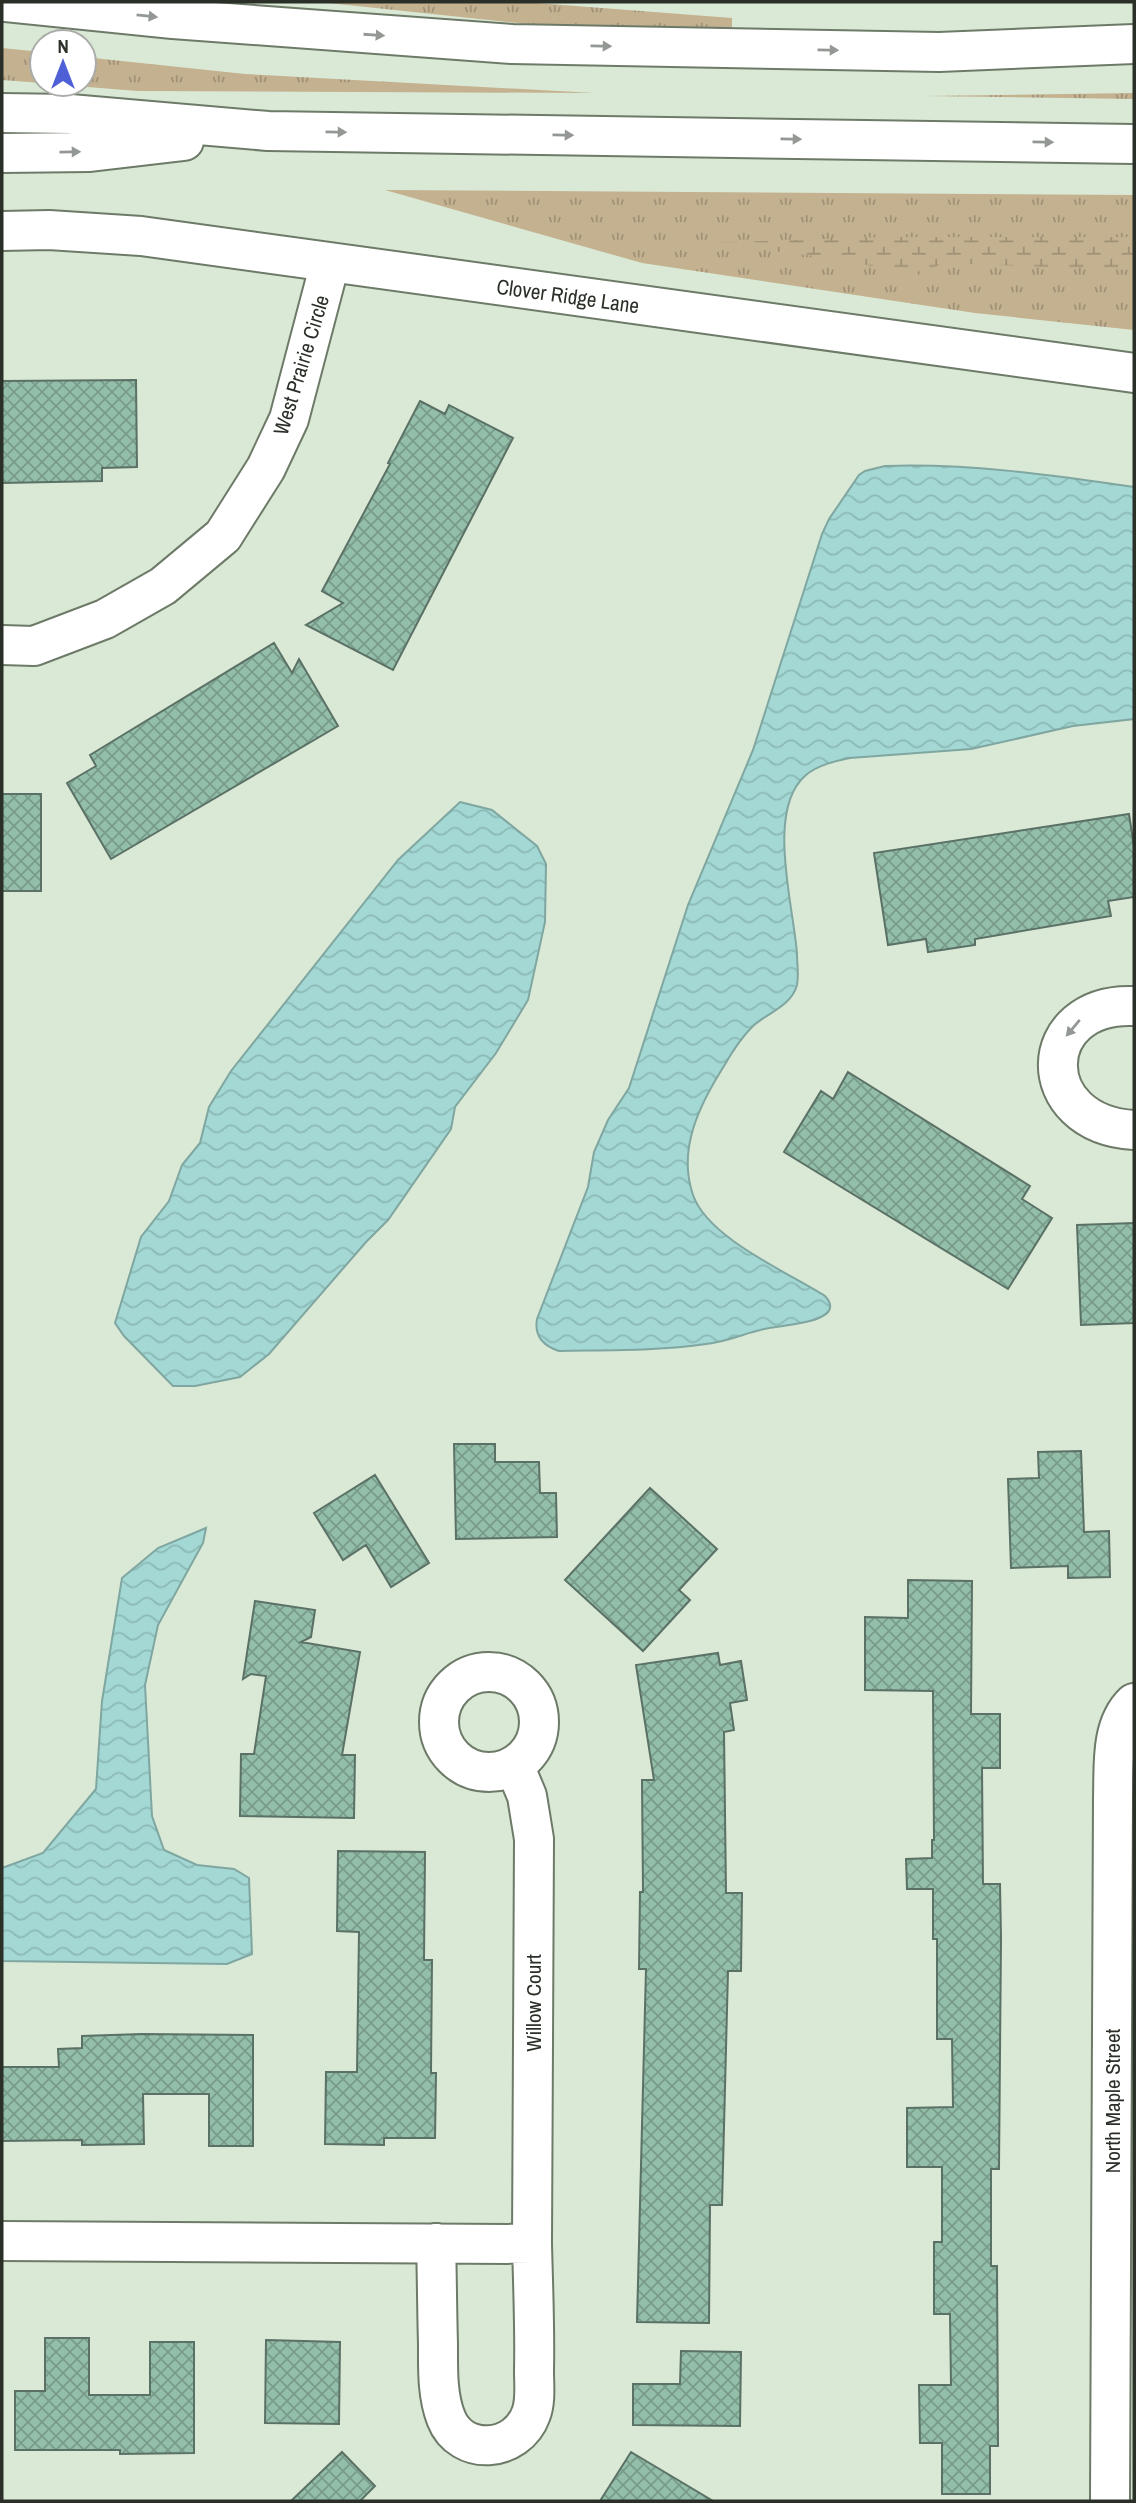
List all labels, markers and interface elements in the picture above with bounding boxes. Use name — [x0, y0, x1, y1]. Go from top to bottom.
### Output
one-way arrow — [136, 11, 158, 22]
north arrow — [28, 28, 98, 98]
one-way arrow — [363, 30, 385, 41]
text: N — [57, 33, 69, 59]
one-way arrow — [590, 40, 612, 52]
one-way arrow — [818, 44, 840, 56]
one-way arrow — [325, 126, 347, 138]
one-way arrow — [553, 129, 575, 141]
one-way arrow — [780, 133, 802, 144]
one-way arrow — [1032, 136, 1054, 148]
one-way arrow — [59, 146, 81, 158]
street label: Clover Ridge Lane — [495, 272, 641, 320]
street label: West Prairie Circle — [266, 291, 336, 439]
one-way arrow — [1066, 1020, 1081, 1037]
street label: Willow Court — [519, 1954, 548, 2052]
street label: North Maple Street — [1098, 2029, 1127, 2173]

